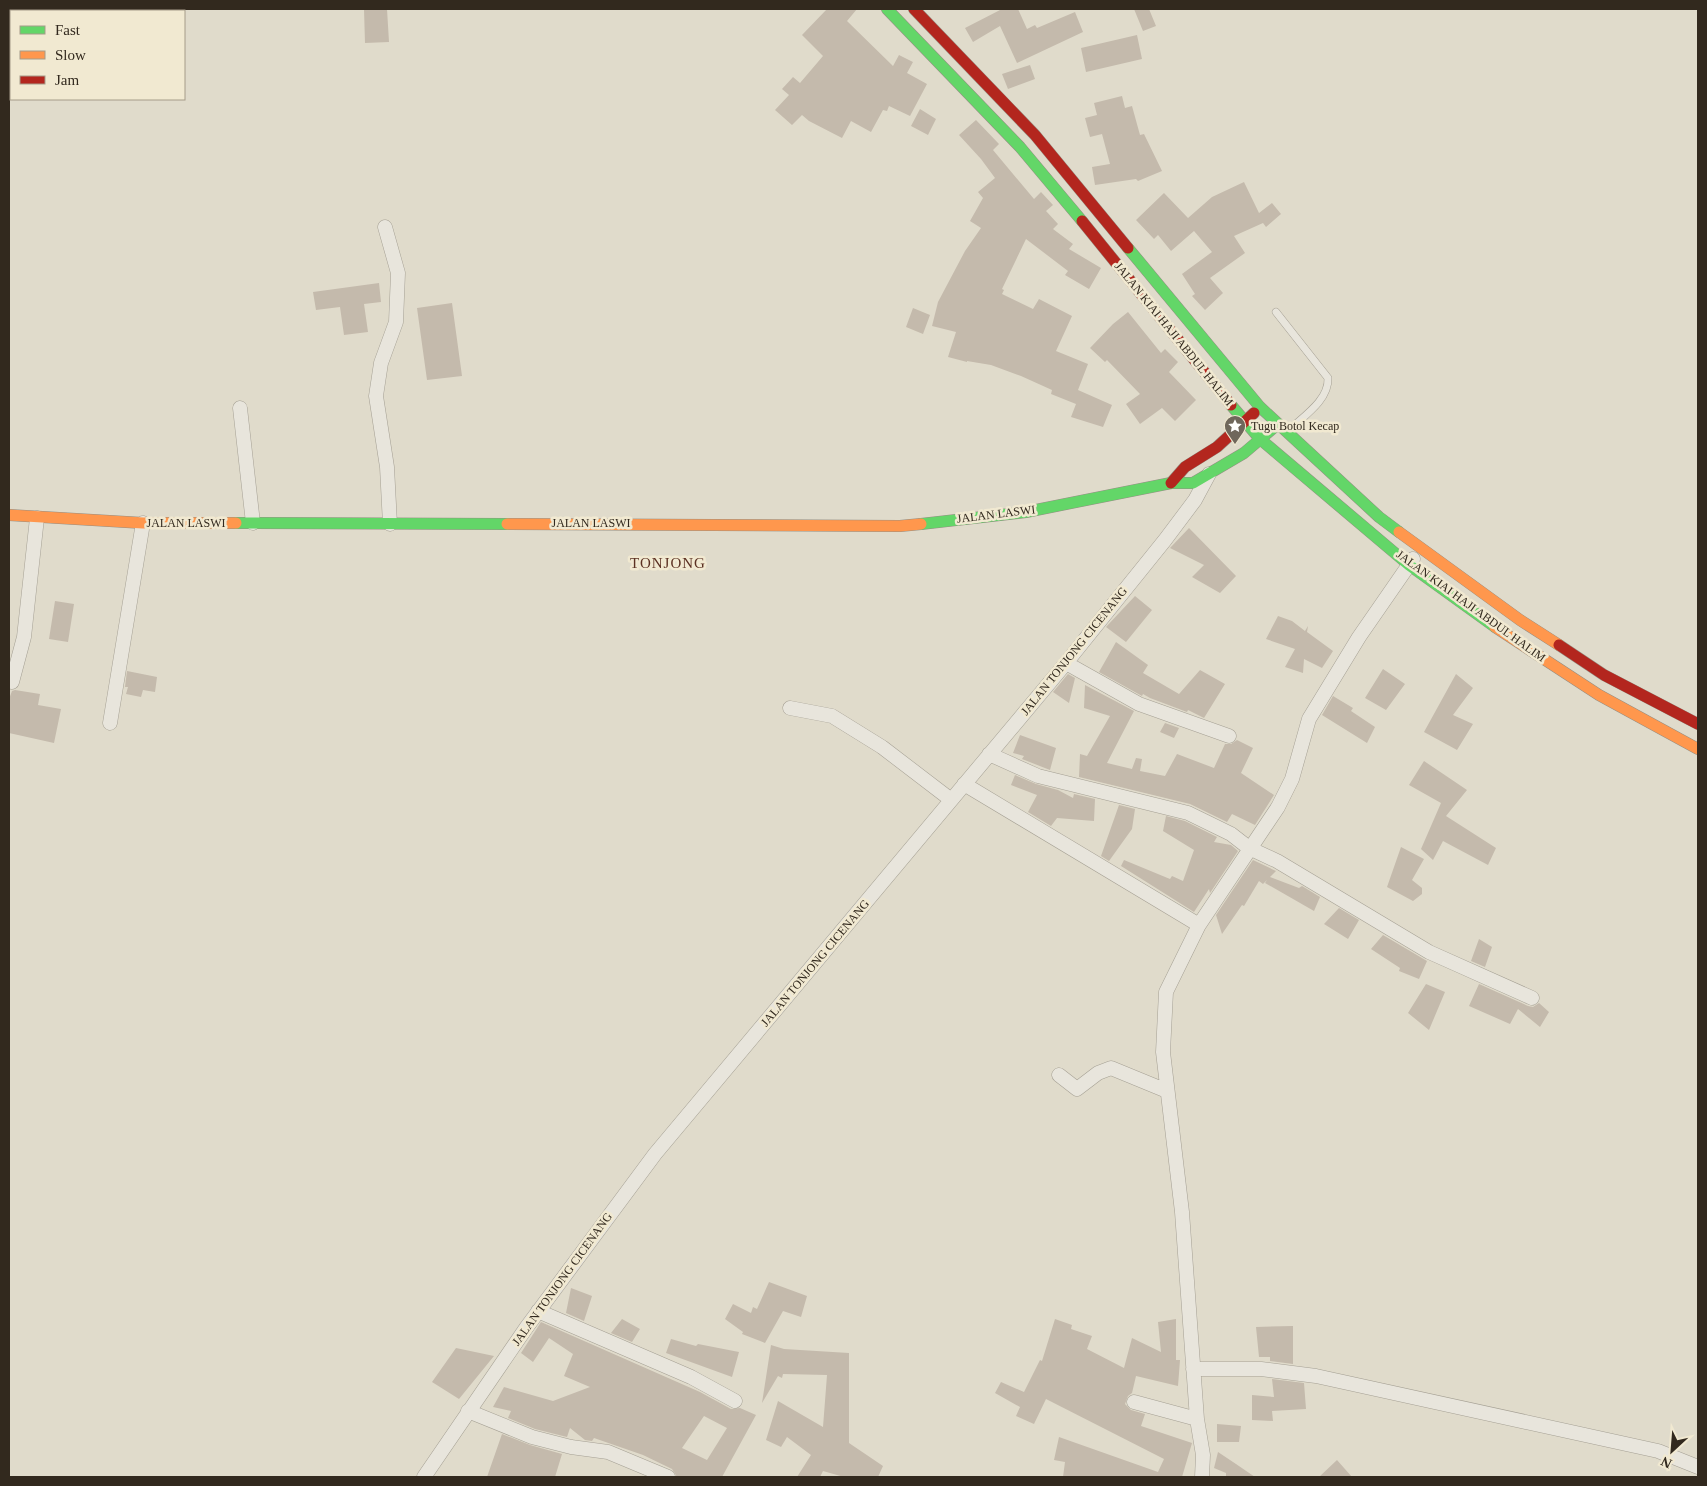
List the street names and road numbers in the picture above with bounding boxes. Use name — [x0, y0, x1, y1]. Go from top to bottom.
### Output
street label: JALAN KIAI HAJI ABDUL HALIM — [1112, 259, 1237, 409]
street label: JALAN LASWI — [956, 502, 1036, 526]
street label: JALAN LASWI — [147, 516, 226, 530]
street label: JALAN LASWI — [552, 516, 631, 530]
street label: JALAN KIAI HAJI ABDUL HALIM — [1394, 547, 1549, 665]
street label: JALAN TONJONG CICENANG — [1018, 584, 1130, 718]
street label: JALAN TONJONG CICENANG — [758, 897, 872, 1029]
street label: JALAN TONJONG CICENANG — [509, 1210, 615, 1348]

